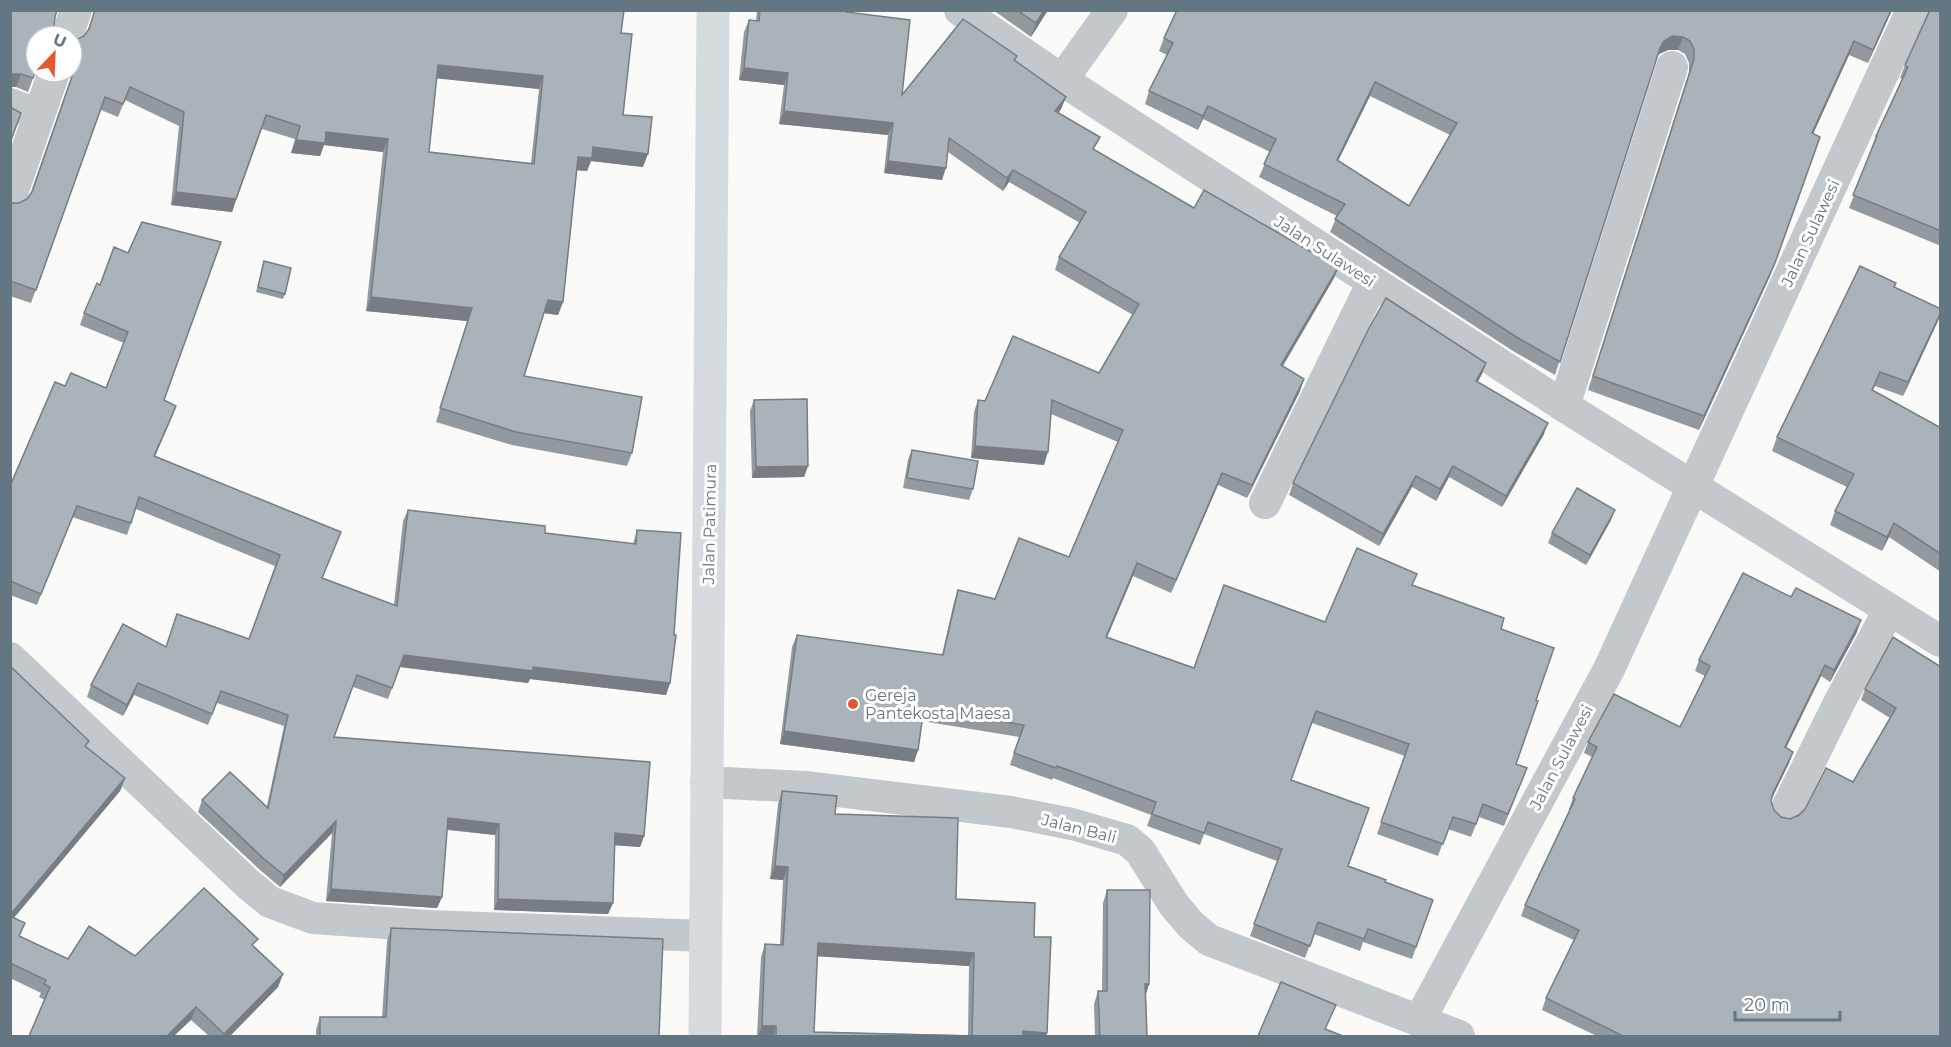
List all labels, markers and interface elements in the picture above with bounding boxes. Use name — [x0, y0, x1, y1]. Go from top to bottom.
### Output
north arrow — [24, 24, 84, 84]
text: U — [50, 29, 69, 52]
street label: Jalan Sulawesi — [1777, 177, 1844, 291]
street label: Jalan Sulawesi — [1270, 211, 1379, 291]
street label: Jalan Patimura — [699, 464, 720, 585]
place label: Gereja Pantekosta Maesa — [865, 686, 1011, 723]
marker: Gereja Pantekosta Maesa — [846, 697, 860, 711]
street label: Jalan Sulawesi — [1525, 702, 1597, 814]
street label: Jalan Bali — [1039, 810, 1118, 847]
scale bar — [1735, 984, 1840, 1022]
text: 20 m — [1744, 994, 1790, 1016]

